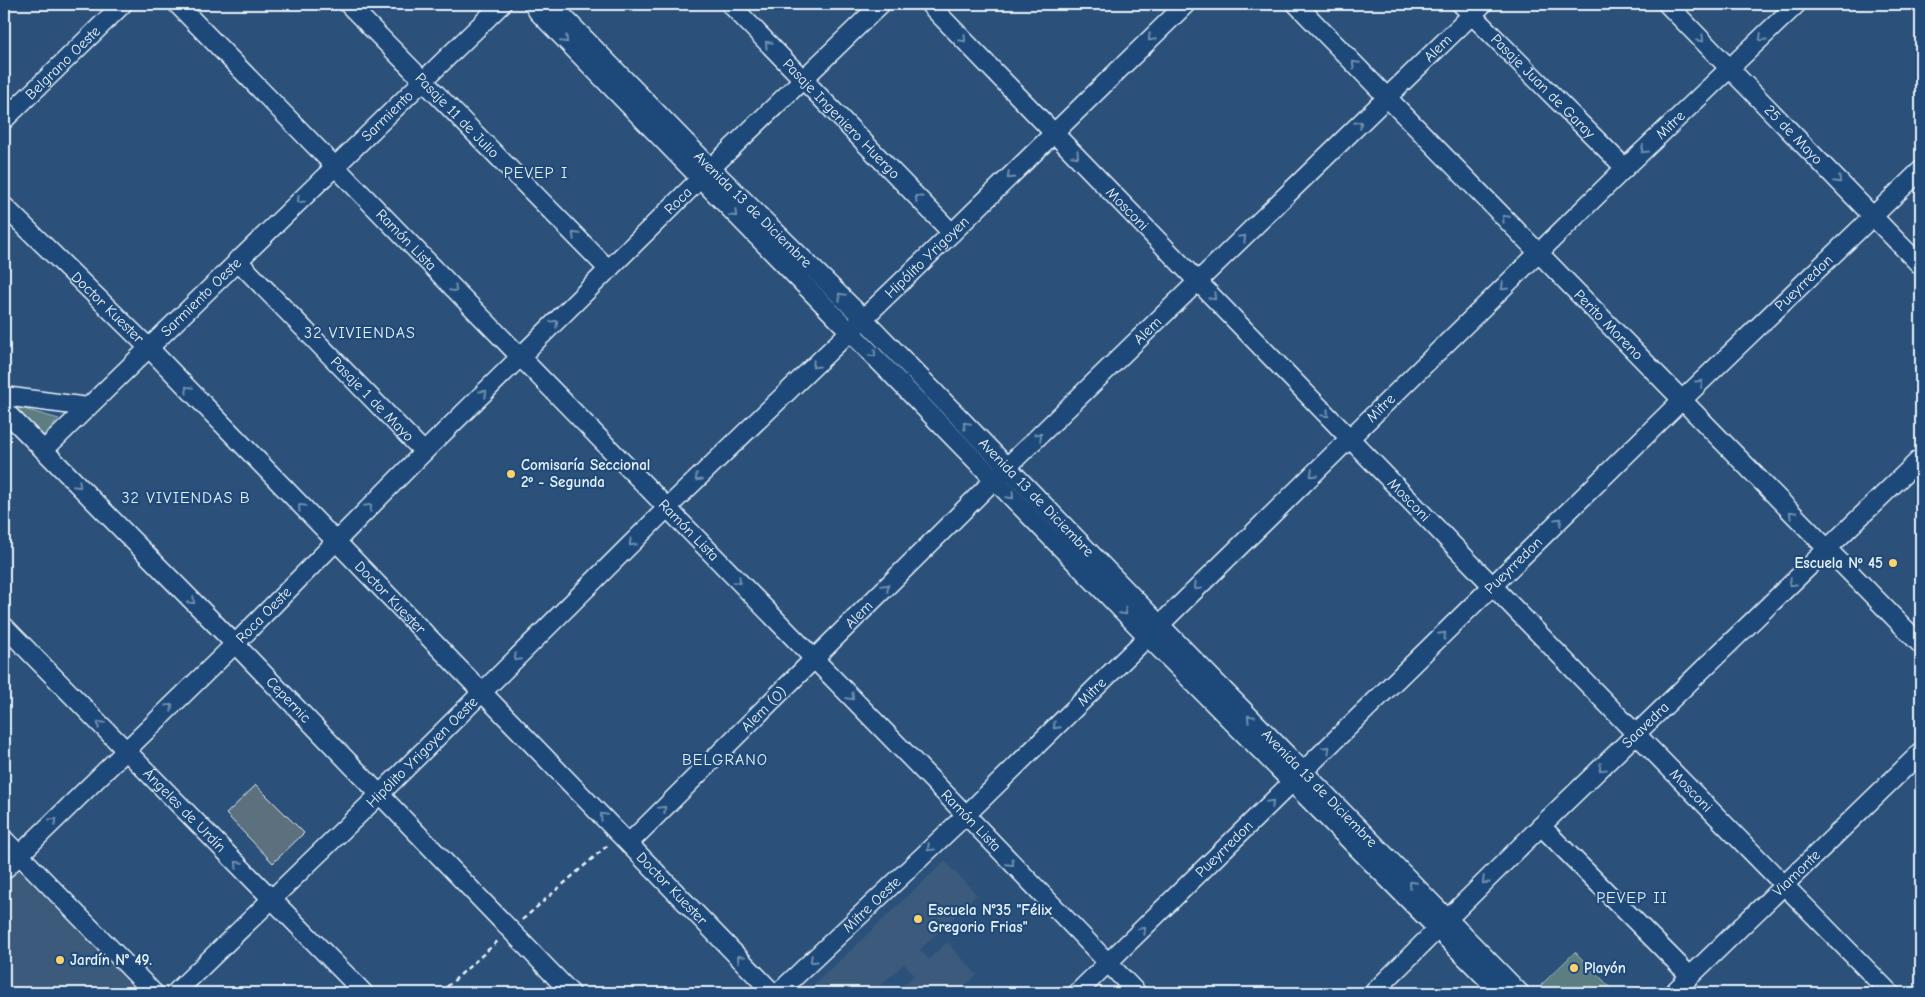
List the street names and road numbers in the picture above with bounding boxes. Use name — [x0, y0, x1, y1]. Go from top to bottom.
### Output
street label: Belgrano Oeste — [22, 22, 104, 103]
street label: Alem — [1420, 30, 1455, 66]
street label: Pasaje Juan de Garay — [1487, 30, 1599, 142]
street label: Pasaje Ingeniero Huergo — [779, 55, 904, 183]
street label: Pasaje 11 de Julio — [412, 69, 503, 162]
street label: Sarmiento — [357, 87, 417, 145]
street label: 25 de Mayo — [1761, 101, 1827, 168]
street label: Mitre — [1652, 106, 1689, 143]
street label: Avenida 13 de Diciembre — [690, 147, 816, 272]
street label: Roca — [660, 183, 696, 218]
street label: Mosconi — [1102, 183, 1152, 234]
street label: Ramón Lista — [372, 205, 440, 274]
street label: Hipólito Yrigoyen — [881, 212, 973, 302]
street label: Pueyrredon — [1771, 251, 1836, 315]
street label: Sarmiento Oeste — [157, 254, 245, 340]
street label: Doctor Kuester — [68, 268, 148, 347]
street label: Perito Moreno — [1570, 286, 1647, 364]
street label: Alem — [1130, 313, 1165, 348]
street label: Pasaje 1 de Mayo — [327, 353, 418, 445]
street label: Mitre — [1362, 389, 1399, 426]
street label: Avenida 13 de Diciembre — [975, 434, 1098, 561]
street label: Mosconi — [1384, 474, 1434, 525]
street label: Ramón Lista — [655, 496, 723, 565]
street label: Pueyrredon — [1481, 533, 1546, 598]
street label: Doctor Kuester — [351, 557, 430, 638]
street label: Roca Oeste — [232, 583, 295, 647]
street label: Alem — [841, 597, 876, 632]
street label: Cepernic — [262, 673, 315, 726]
street label: Mitre — [1073, 673, 1110, 710]
street label: Alem (O) — [737, 683, 790, 735]
street label: Hipólito Yrigoyen Oeste — [363, 693, 482, 811]
street label: Saavedra — [1618, 698, 1673, 752]
street label: Avenida 13 de Diciembre — [1258, 725, 1382, 851]
street label: Ángeles de Urdín — [140, 764, 230, 856]
street label: Mosconi — [1666, 765, 1716, 816]
street label: Ramón Lista — [937, 786, 1005, 855]
street label: Pueyrredon — [1192, 817, 1257, 881]
street label: Viamonte — [1769, 846, 1824, 900]
street label: Doctor Kuester — [633, 848, 711, 929]
street label: Mitre Oeste — [839, 872, 905, 936]

